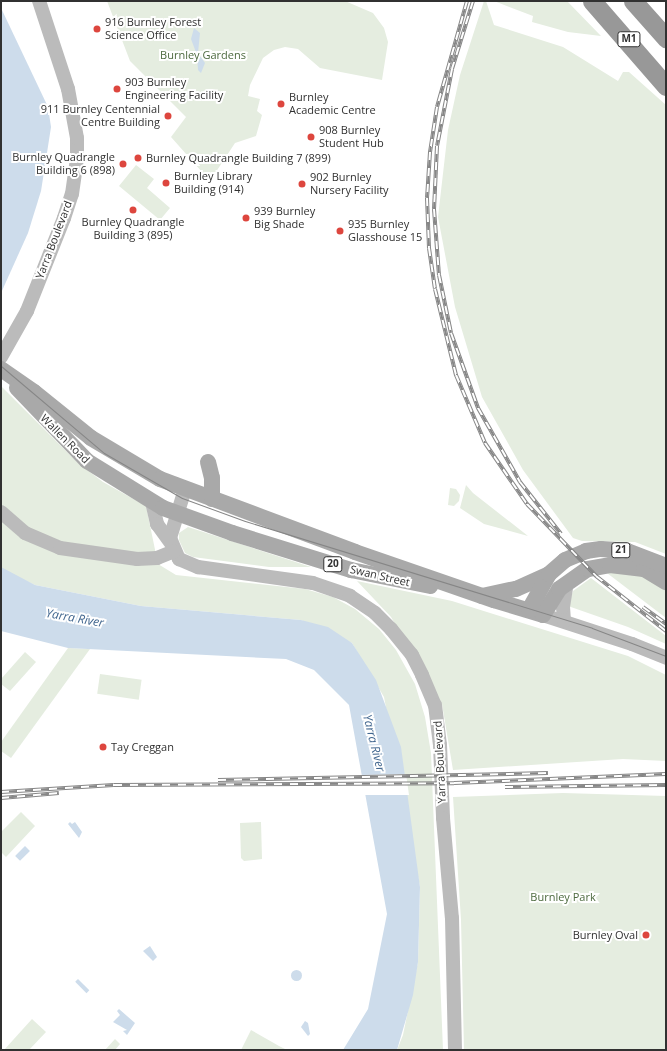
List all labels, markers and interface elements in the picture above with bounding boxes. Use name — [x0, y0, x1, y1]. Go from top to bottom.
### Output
place label: 916 Burnley Forest Science Office — [105, 16, 201, 42]
marker: 916 Burnley Forest Science Office — [92, 24, 102, 34]
road number: M1 — [617, 31, 641, 47]
park label: Burnley Gardens — [160, 48, 246, 62]
place label: 903 Burnley Engineering Facility — [125, 76, 223, 102]
marker: 903 Burnley Engineering Facility — [112, 84, 122, 94]
place label: Burnley Academic Centre — [289, 91, 376, 117]
marker: Burnley Academic Centre — [276, 99, 286, 109]
place label: 911 Burnley Centennial Centre Building — [41, 103, 160, 129]
marker: 911 Burnley Centennial Centre Building — [163, 111, 173, 121]
place label: 908 Burnley Student Hub — [319, 124, 384, 150]
marker: 908 Burnley Student Hub — [306, 132, 316, 142]
place label: Burnley Quadrangle Building 6 (898) — [12, 151, 115, 177]
place label: Burnley Quadrangle Building 7 (899) — [146, 151, 331, 165]
marker: Burnley Quadrangle Building 7 (899) — [133, 153, 143, 163]
marker: Burnley Quadrangle Building 6 (898) — [118, 159, 128, 169]
place label: Burnley Library Building (914) — [174, 170, 252, 196]
place label: 902 Burnley Nursery Facility — [310, 171, 389, 197]
marker: Burnley Library Building (914) — [161, 178, 171, 188]
marker: 902 Burnley Nursery Facility — [297, 179, 307, 189]
street label: Yarra Boulevard — [33, 199, 75, 281]
marker: Burnley Quadrangle Building 3 (895) — [128, 205, 138, 215]
place label: 939 Burnley Big Shade — [254, 205, 315, 231]
marker: 939 Burnley Big Shade — [241, 213, 251, 223]
place label: Burnley Quadrangle Building 3 (895) — [82, 216, 184, 242]
place label: 935 Burnley Glasshouse 15 — [348, 218, 422, 244]
marker: 935 Burnley Glasshouse 15 — [335, 226, 345, 236]
street label: Wallen Road — [38, 412, 92, 466]
road number: 21 — [611, 542, 631, 558]
road number: 20 — [323, 556, 343, 572]
street label: Swan Street — [349, 563, 411, 589]
water label: Yarra River — [45, 606, 105, 630]
water label: Yarra River — [360, 713, 388, 773]
street label: Yarra Boulevard — [431, 720, 449, 804]
place label: Tay Creggan — [111, 740, 174, 754]
marker: Tay Creggan — [98, 742, 108, 752]
park label: Burnley Park — [530, 890, 596, 904]
place label: Burnley Oval — [573, 928, 638, 942]
marker: Burnley Oval — [641, 930, 651, 940]

